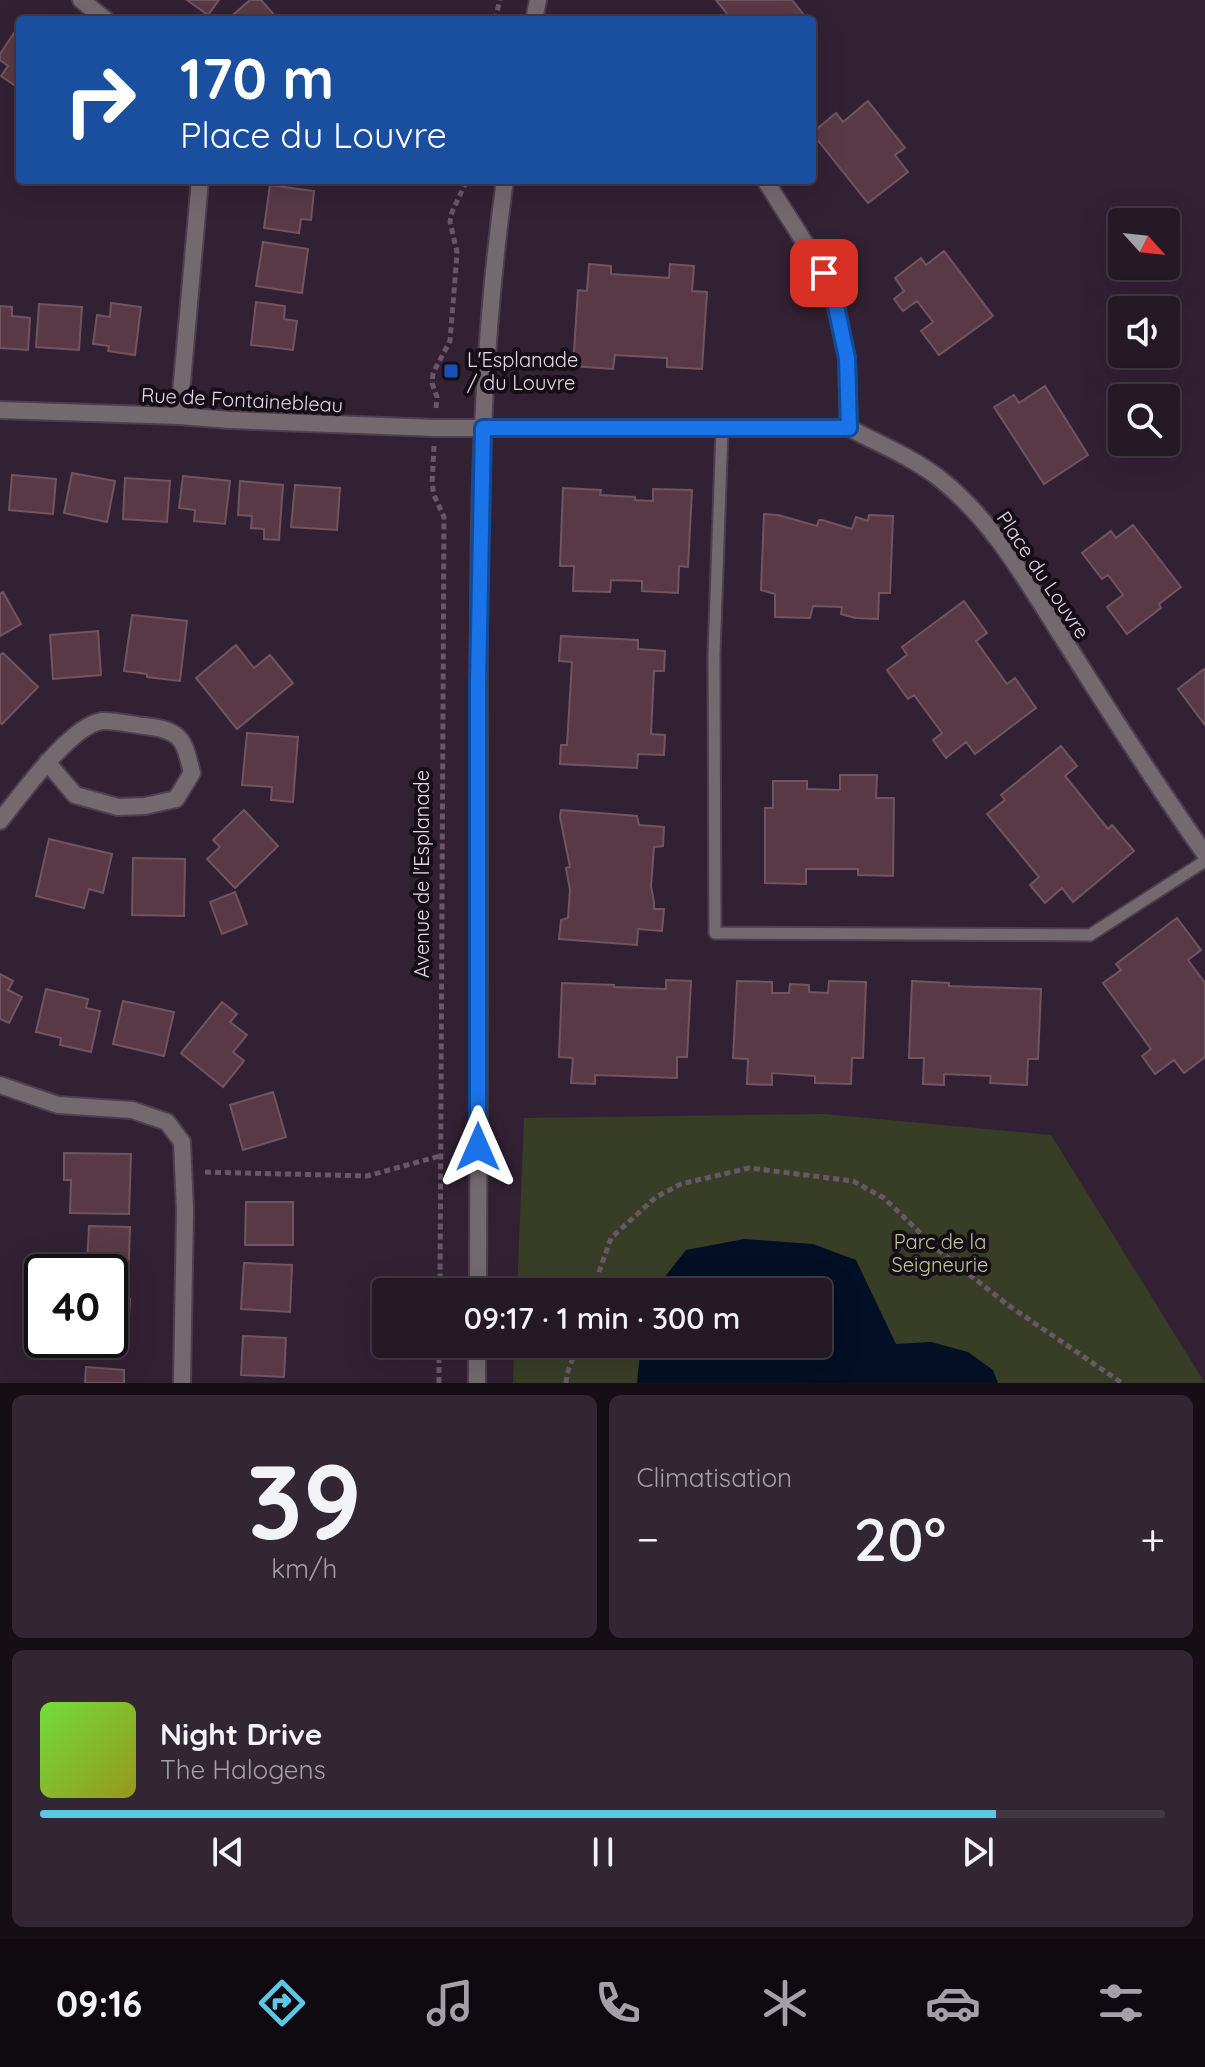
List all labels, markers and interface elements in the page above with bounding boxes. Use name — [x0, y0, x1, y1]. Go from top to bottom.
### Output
text: 170 m — [180, 43, 334, 113]
icon: right — [48, 48, 152, 152]
text: Place du Louvre — [180, 112, 447, 157]
north arrow — [1108, 208, 1180, 280]
map controls — [1108, 208, 1180, 456]
pin — [790, 239, 858, 307]
icon: arrive — [802, 251, 846, 295]
button: sound — [1108, 296, 1180, 368]
place label: L'Esplanade / du Louvre — [467, 347, 578, 395]
marker: L'Esplanade / du Louvre — [442, 362, 460, 380]
street label: Rue de Fontainebleau — [140, 382, 344, 417]
button: search — [1108, 384, 1180, 456]
street label: Place du Louvre — [992, 506, 1095, 643]
street label: Avenue de l'Esplanade — [409, 770, 434, 978]
position arrow — [436, 1105, 520, 1189]
park label: Parc de la Seigneurie — [892, 1229, 988, 1277]
speed limit sign: 40 — [24, 1254, 128, 1358]
text: 09:17 · 1 min · 300 m — [464, 1299, 740, 1337]
text: 39 — [247, 1435, 362, 1565]
text: Climatisation — [637, 1461, 792, 1494]
text: 20° — [853, 1501, 946, 1576]
text: − — [637, 1511, 659, 1566]
text: + — [1140, 1511, 1165, 1566]
text: km/h — [271, 1552, 337, 1585]
text: Night Drive — [160, 1715, 322, 1753]
text: The Halogens — [160, 1753, 326, 1786]
icon: previous — [206, 1830, 250, 1874]
icon: pause — [581, 1830, 625, 1874]
icon: next — [956, 1830, 1000, 1874]
icon: directions — [254, 1975, 310, 2031]
icon: music — [422, 1975, 478, 2031]
icon: phone — [590, 1975, 646, 2031]
icon: climate — [757, 1975, 813, 2031]
icon: car — [925, 1975, 981, 2031]
icon: filters — [1093, 1975, 1149, 2031]
text: 09:16 — [56, 1981, 142, 2026]

